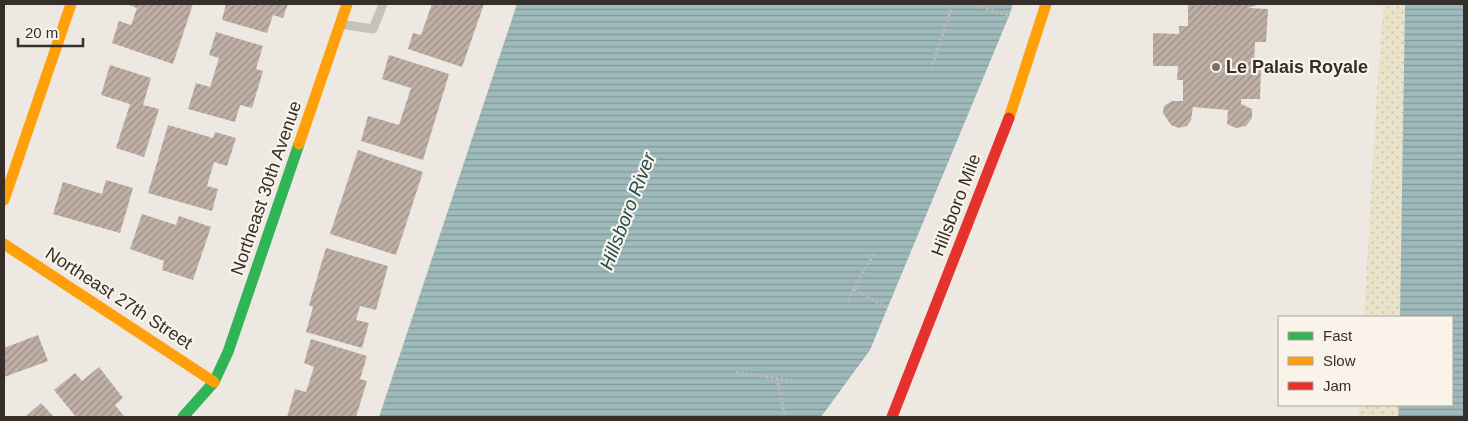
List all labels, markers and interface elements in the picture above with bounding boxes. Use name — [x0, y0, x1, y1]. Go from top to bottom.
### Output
scale bar — [18, 15, 82, 47]
text: 20 m — [25, 24, 58, 41]
place label: Le Palais Royale — [1226, 57, 1368, 77]
marker: Le Palais Royale — [1210, 61, 1222, 73]
street label: Northeast 30th Avenue — [227, 98, 305, 278]
water label: Hillsboro River — [596, 149, 660, 273]
street label: Hillsboro Mile — [927, 151, 985, 259]
street label: Northeast 27th Street — [42, 243, 196, 353]
legend — [1278, 316, 1453, 406]
text: Fast — [1323, 327, 1353, 344]
text: Slow — [1323, 352, 1356, 369]
text: Jam — [1323, 377, 1351, 394]

